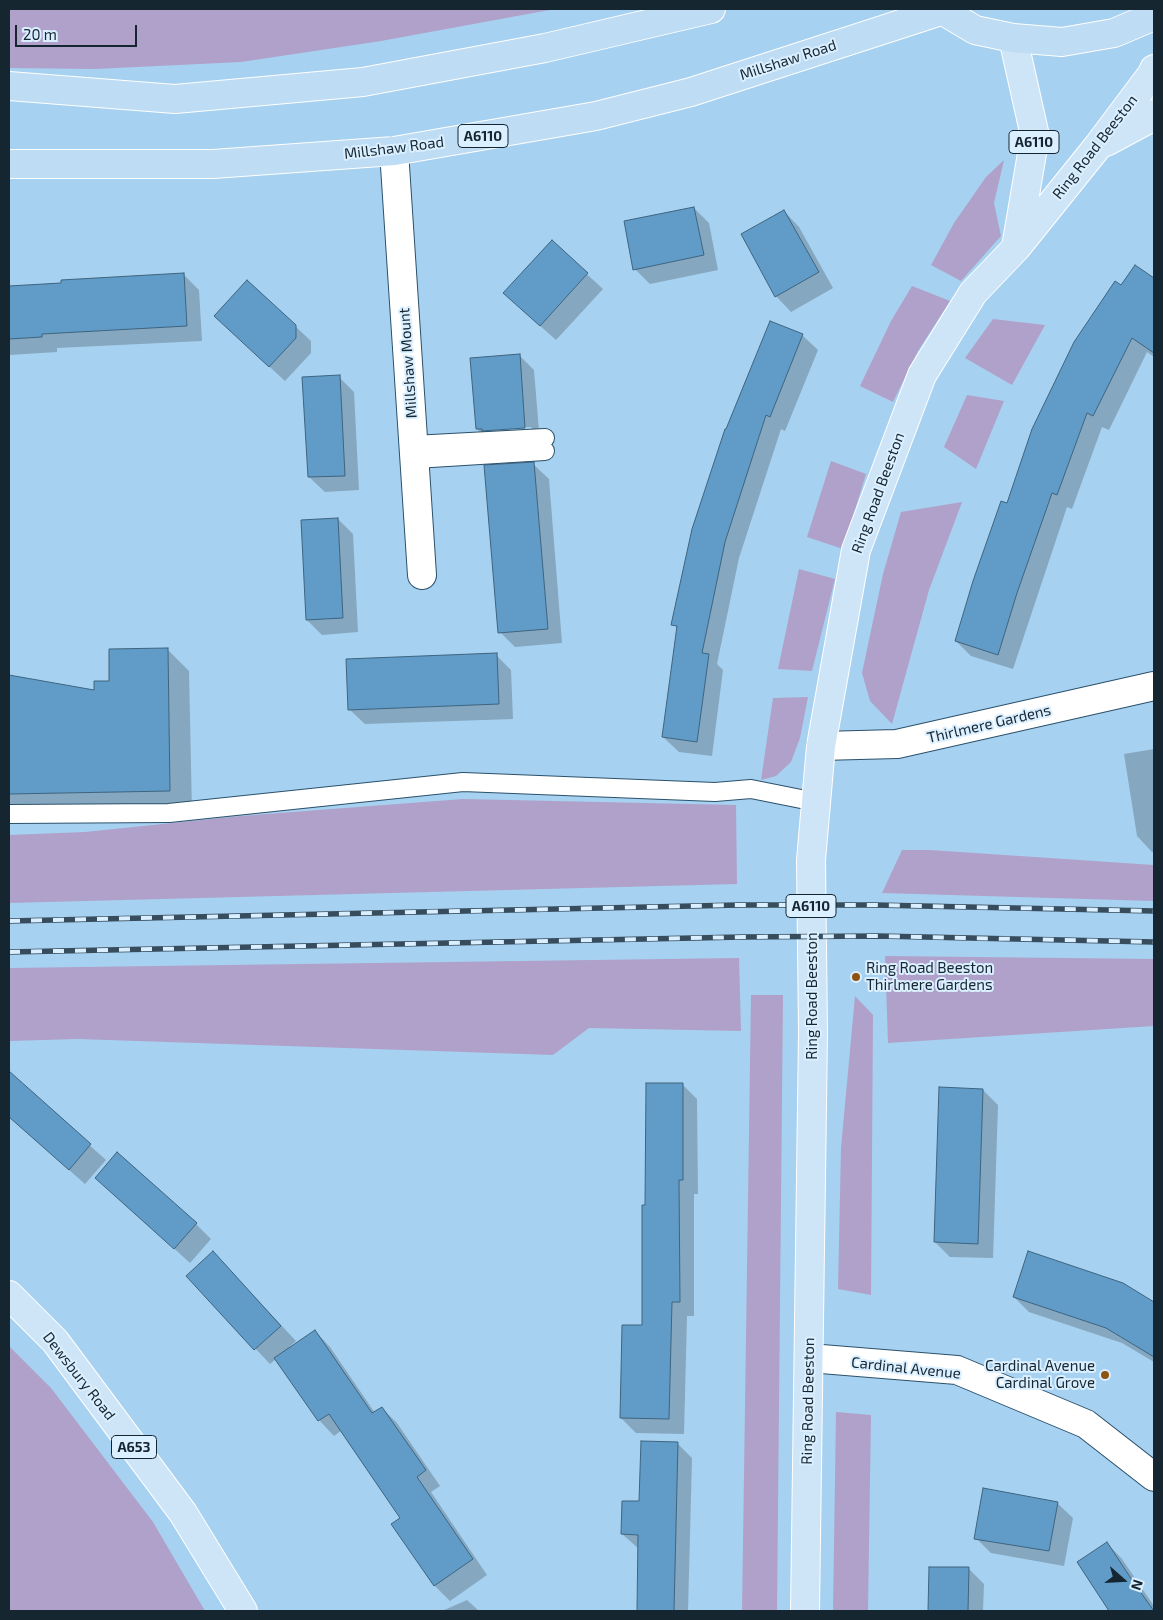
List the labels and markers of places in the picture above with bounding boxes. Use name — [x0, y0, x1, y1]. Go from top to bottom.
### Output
place label: Ring Road Beeston Thirlmere Gardens — [866, 959, 993, 994]
marker: Ring Road Beeston Thirlmere Gardens — [850, 971, 862, 983]
place label: Cardinal Avenue Cardinal Grove — [985, 1357, 1095, 1392]
marker: Cardinal Avenue Cardinal Grove — [1099, 1369, 1111, 1381]

